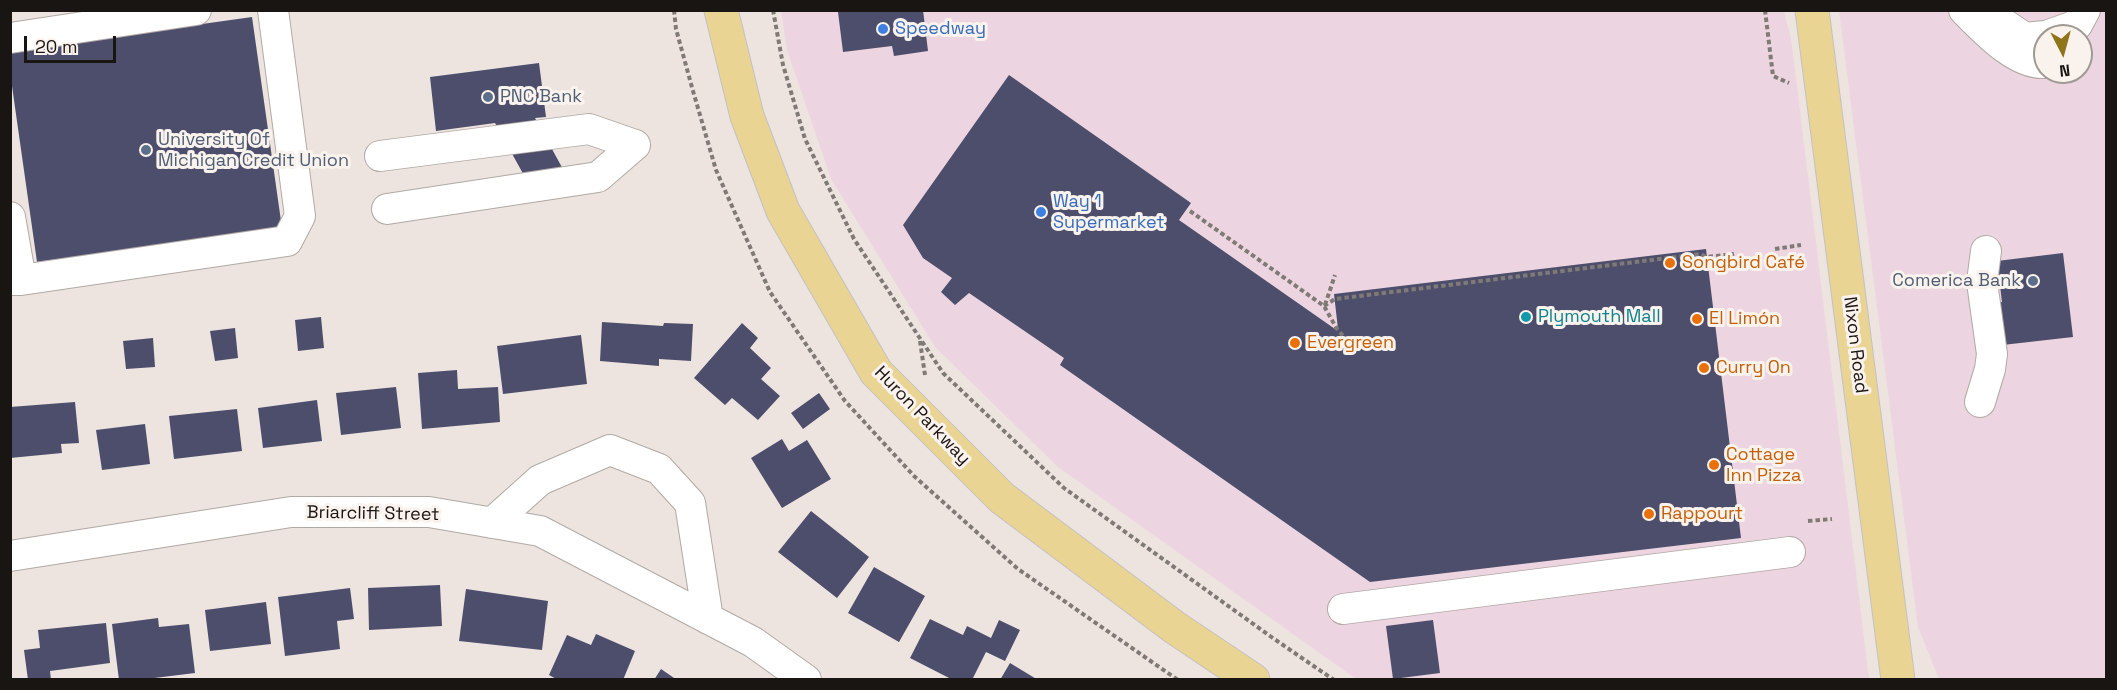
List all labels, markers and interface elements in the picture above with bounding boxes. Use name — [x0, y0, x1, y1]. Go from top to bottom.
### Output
place label: Speedway — [895, 18, 986, 40]
marker: Speedway — [876, 22, 890, 36]
scale bar — [27, 24, 118, 62]
north arrow — [2033, 24, 2093, 84]
text: 20 m — [35, 35, 78, 58]
text: N — [2058, 59, 2071, 81]
place label: PNC Bank — [500, 86, 582, 108]
marker: PNC Bank — [481, 90, 495, 104]
place label: University Of Michigan Credit Union — [158, 129, 349, 172]
marker: University Of Michigan Credit Union — [139, 143, 153, 157]
place label: Way 1 Supermarket — [1053, 191, 1164, 234]
marker: Way 1 Supermarket — [1034, 205, 1048, 219]
place label: Songbird Café — [1682, 252, 1805, 274]
marker: Songbird Café — [1663, 256, 1677, 270]
place label: Comerica Bank — [1892, 270, 2021, 292]
marker: Comerica Bank — [2026, 274, 2040, 288]
street label: Nixon Road — [1838, 295, 1872, 395]
place label: Plymouth Mall — [1538, 306, 1661, 328]
place label: El Limón — [1709, 308, 1780, 330]
marker: Plymouth Mall — [1519, 310, 1533, 324]
marker: El Limón — [1690, 312, 1704, 326]
place label: Evergreen — [1307, 332, 1394, 354]
marker: Evergreen — [1288, 336, 1302, 350]
place label: Curry On — [1716, 357, 1791, 379]
marker: Curry On — [1697, 361, 1711, 375]
street label: Huron Parkway — [869, 362, 975, 470]
place label: Cottage Inn Pizza — [1726, 444, 1801, 486]
marker: Cottage Inn Pizza — [1707, 458, 1721, 472]
street label: Briarcliff Street — [306, 502, 440, 526]
place label: Rappourt — [1661, 503, 1743, 525]
marker: Rappourt — [1642, 507, 1656, 521]

